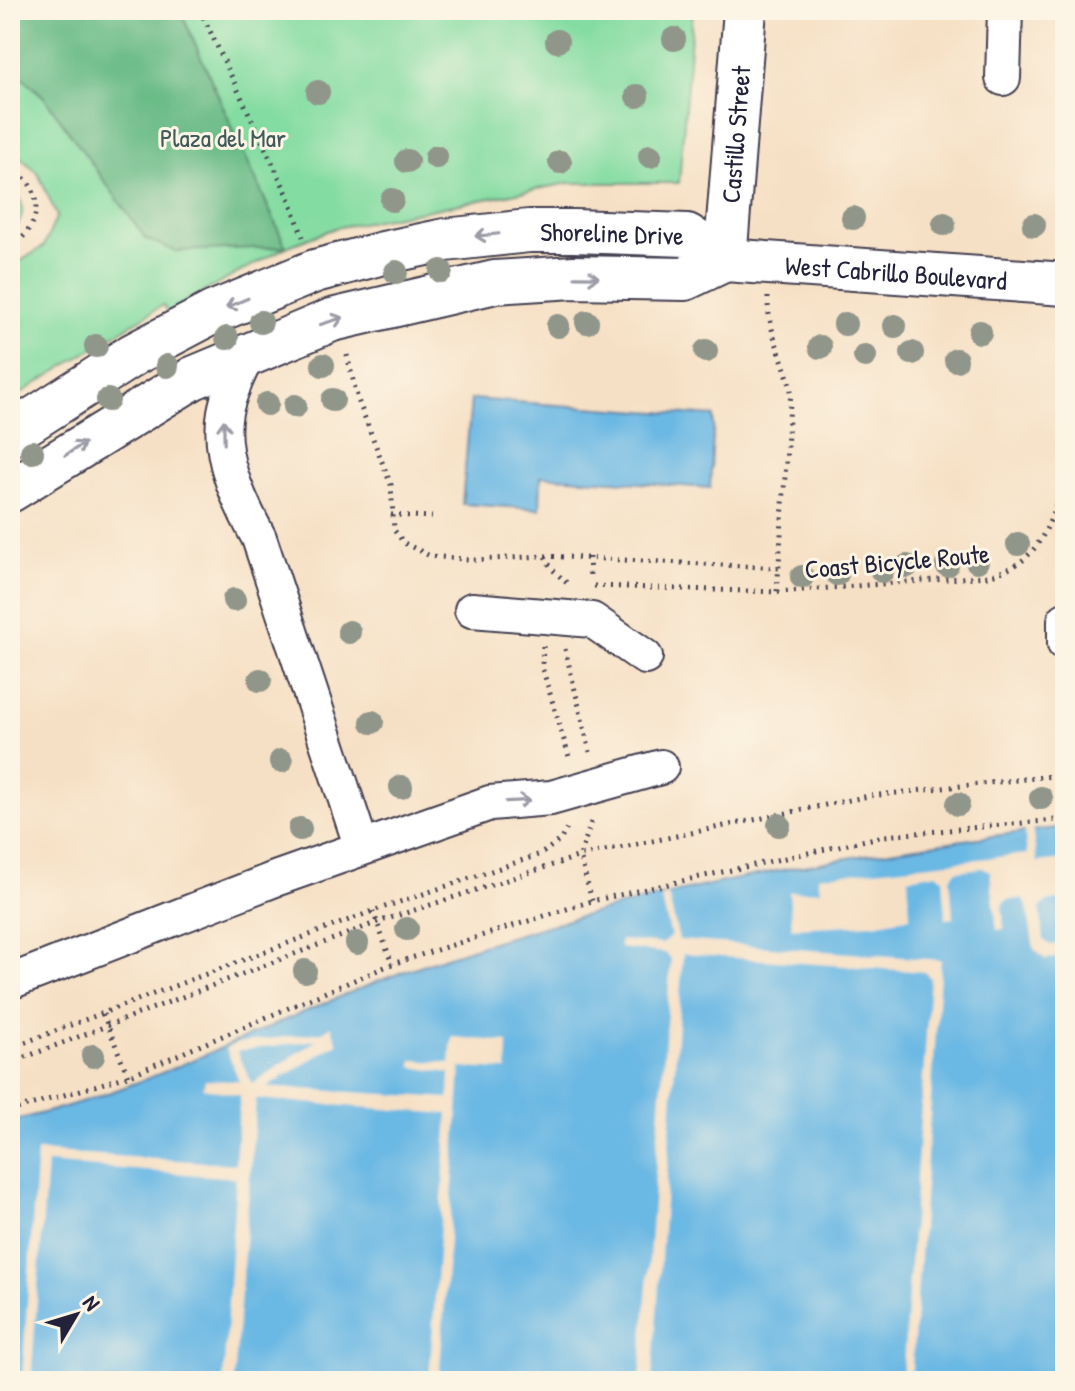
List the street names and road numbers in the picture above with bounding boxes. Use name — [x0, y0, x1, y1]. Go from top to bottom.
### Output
street label: Castillo Street — [712, 63, 758, 204]
street label: Shoreline Drive — [540, 213, 684, 252]
street label: West Cabrillo Boulevard — [784, 247, 1008, 297]
street label: Coast Bicycle Route — [803, 535, 991, 587]

